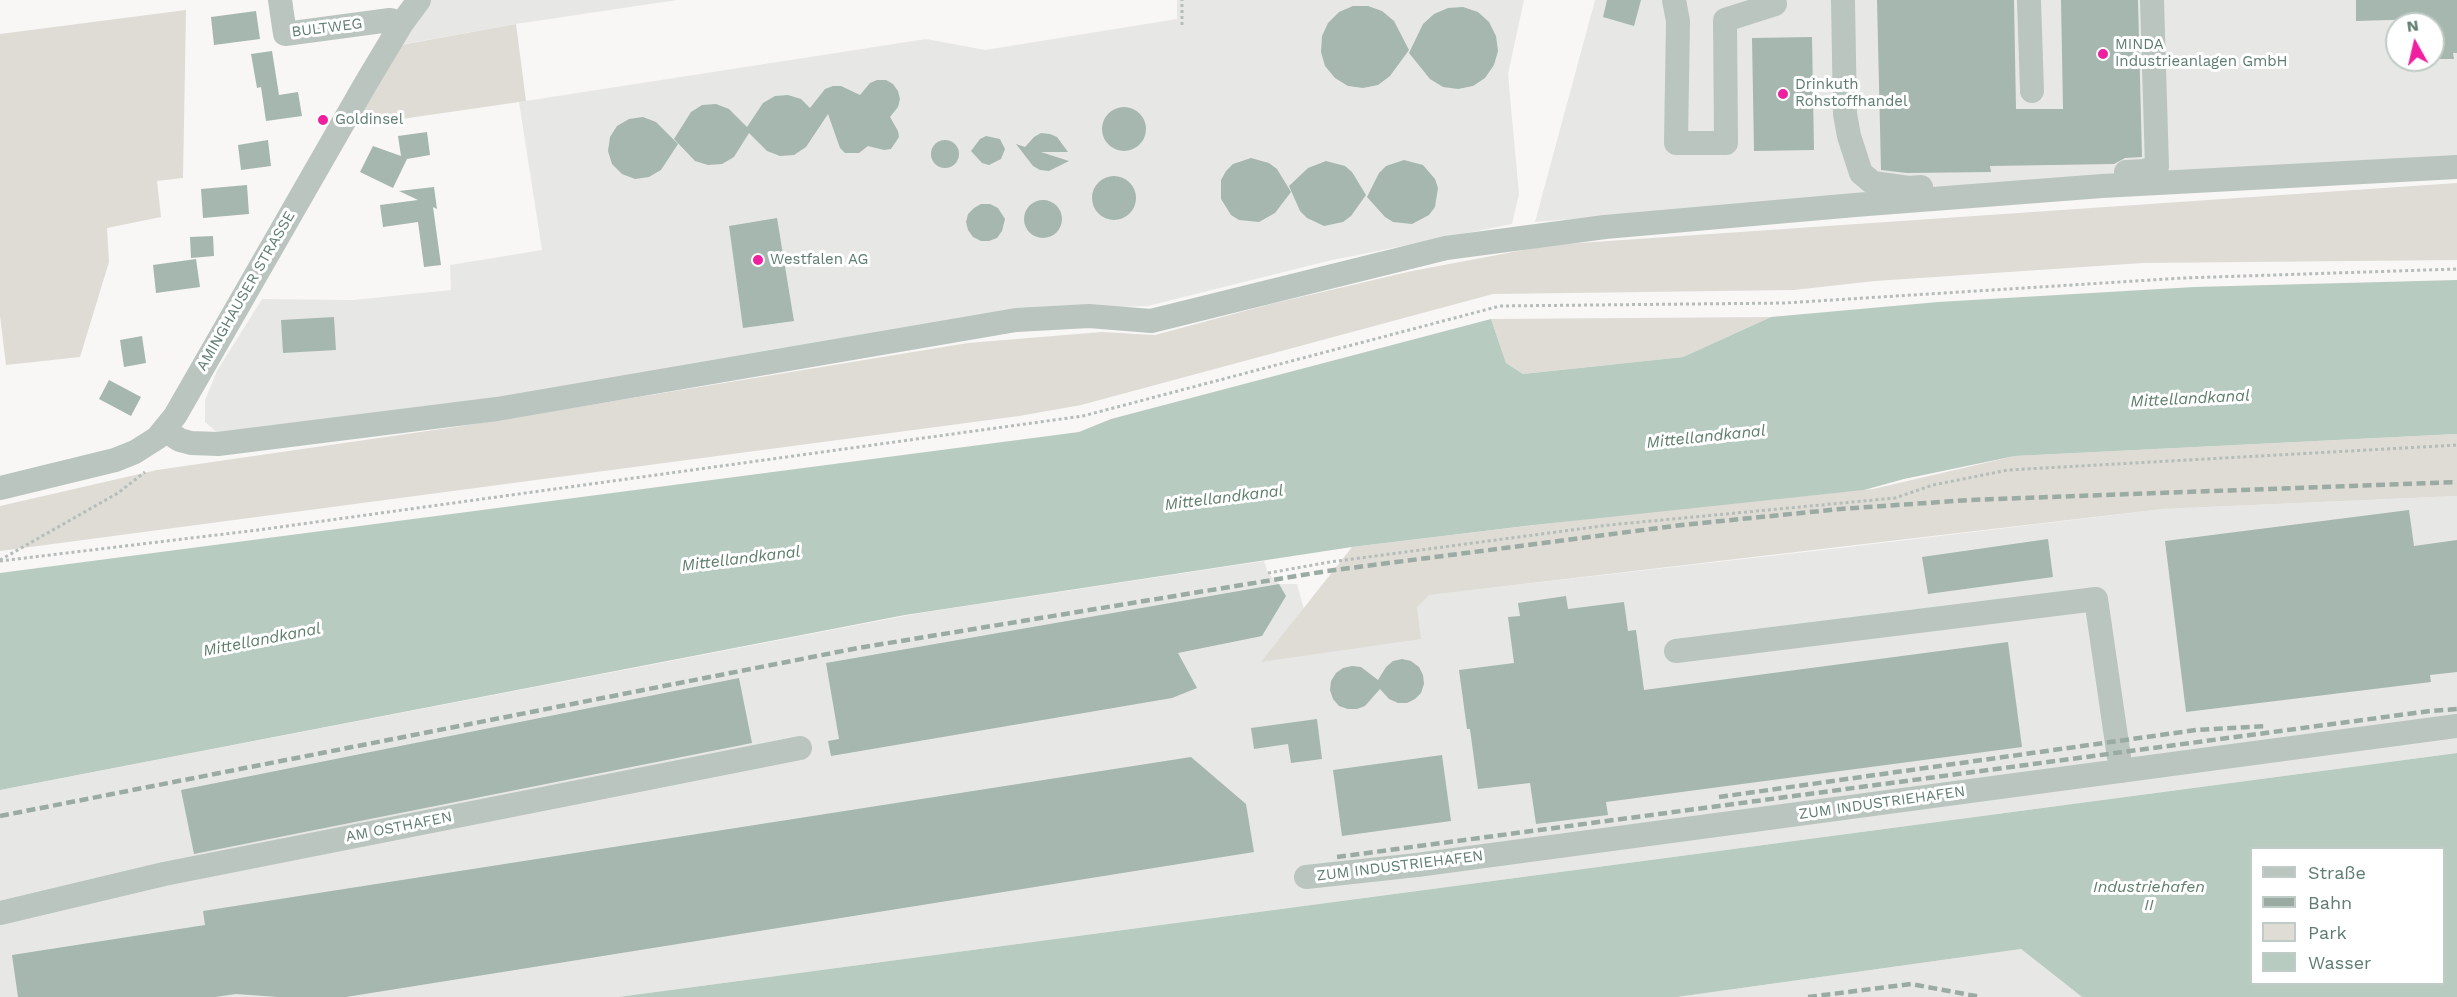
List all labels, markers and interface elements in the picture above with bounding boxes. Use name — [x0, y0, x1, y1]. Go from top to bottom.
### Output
north arrow — [2385, 12, 2445, 72]
street label: BULTWEG — [291, 15, 363, 41]
text: N — [2406, 15, 2420, 36]
place label: MINDA Industrieanlagen GmbH — [2115, 36, 2288, 71]
marker: MINDA Industrieanlagen GmbH — [2096, 47, 2110, 61]
place label: Drinkuth Rohstoffhandel — [1795, 76, 1908, 111]
marker: Drinkuth Rohstoffhandel — [1776, 87, 1790, 101]
place label: Goldinsel — [335, 111, 403, 129]
marker: Goldinsel — [316, 113, 330, 127]
street label: AMINGHAUSER STRASSE — [193, 208, 299, 374]
place label: Westfalen AG — [770, 251, 868, 269]
marker: Westfalen AG — [751, 253, 765, 267]
water label: Mittellandkanal — [2130, 386, 2250, 412]
water label: Mittellandkanal — [1646, 421, 1766, 453]
water label: Mittellandkanal — [1163, 481, 1285, 515]
water label: Mittellandkanal — [680, 542, 802, 576]
water label: Mittellandkanal — [201, 619, 323, 661]
street label: ZUM INDUSTRIEHAFEN — [1798, 782, 1966, 824]
street label: AM OSTHAFEN — [344, 808, 454, 846]
street label: ZUM INDUSTRIEHAFEN — [1316, 847, 1484, 885]
legend — [2250, 847, 2445, 985]
text: Straße — [2308, 862, 2366, 883]
water label: Industriehafen II — [2093, 877, 2205, 915]
text: Bahn — [2308, 892, 2352, 913]
text: Park — [2308, 922, 2347, 943]
text: Wasser — [2308, 952, 2371, 973]

